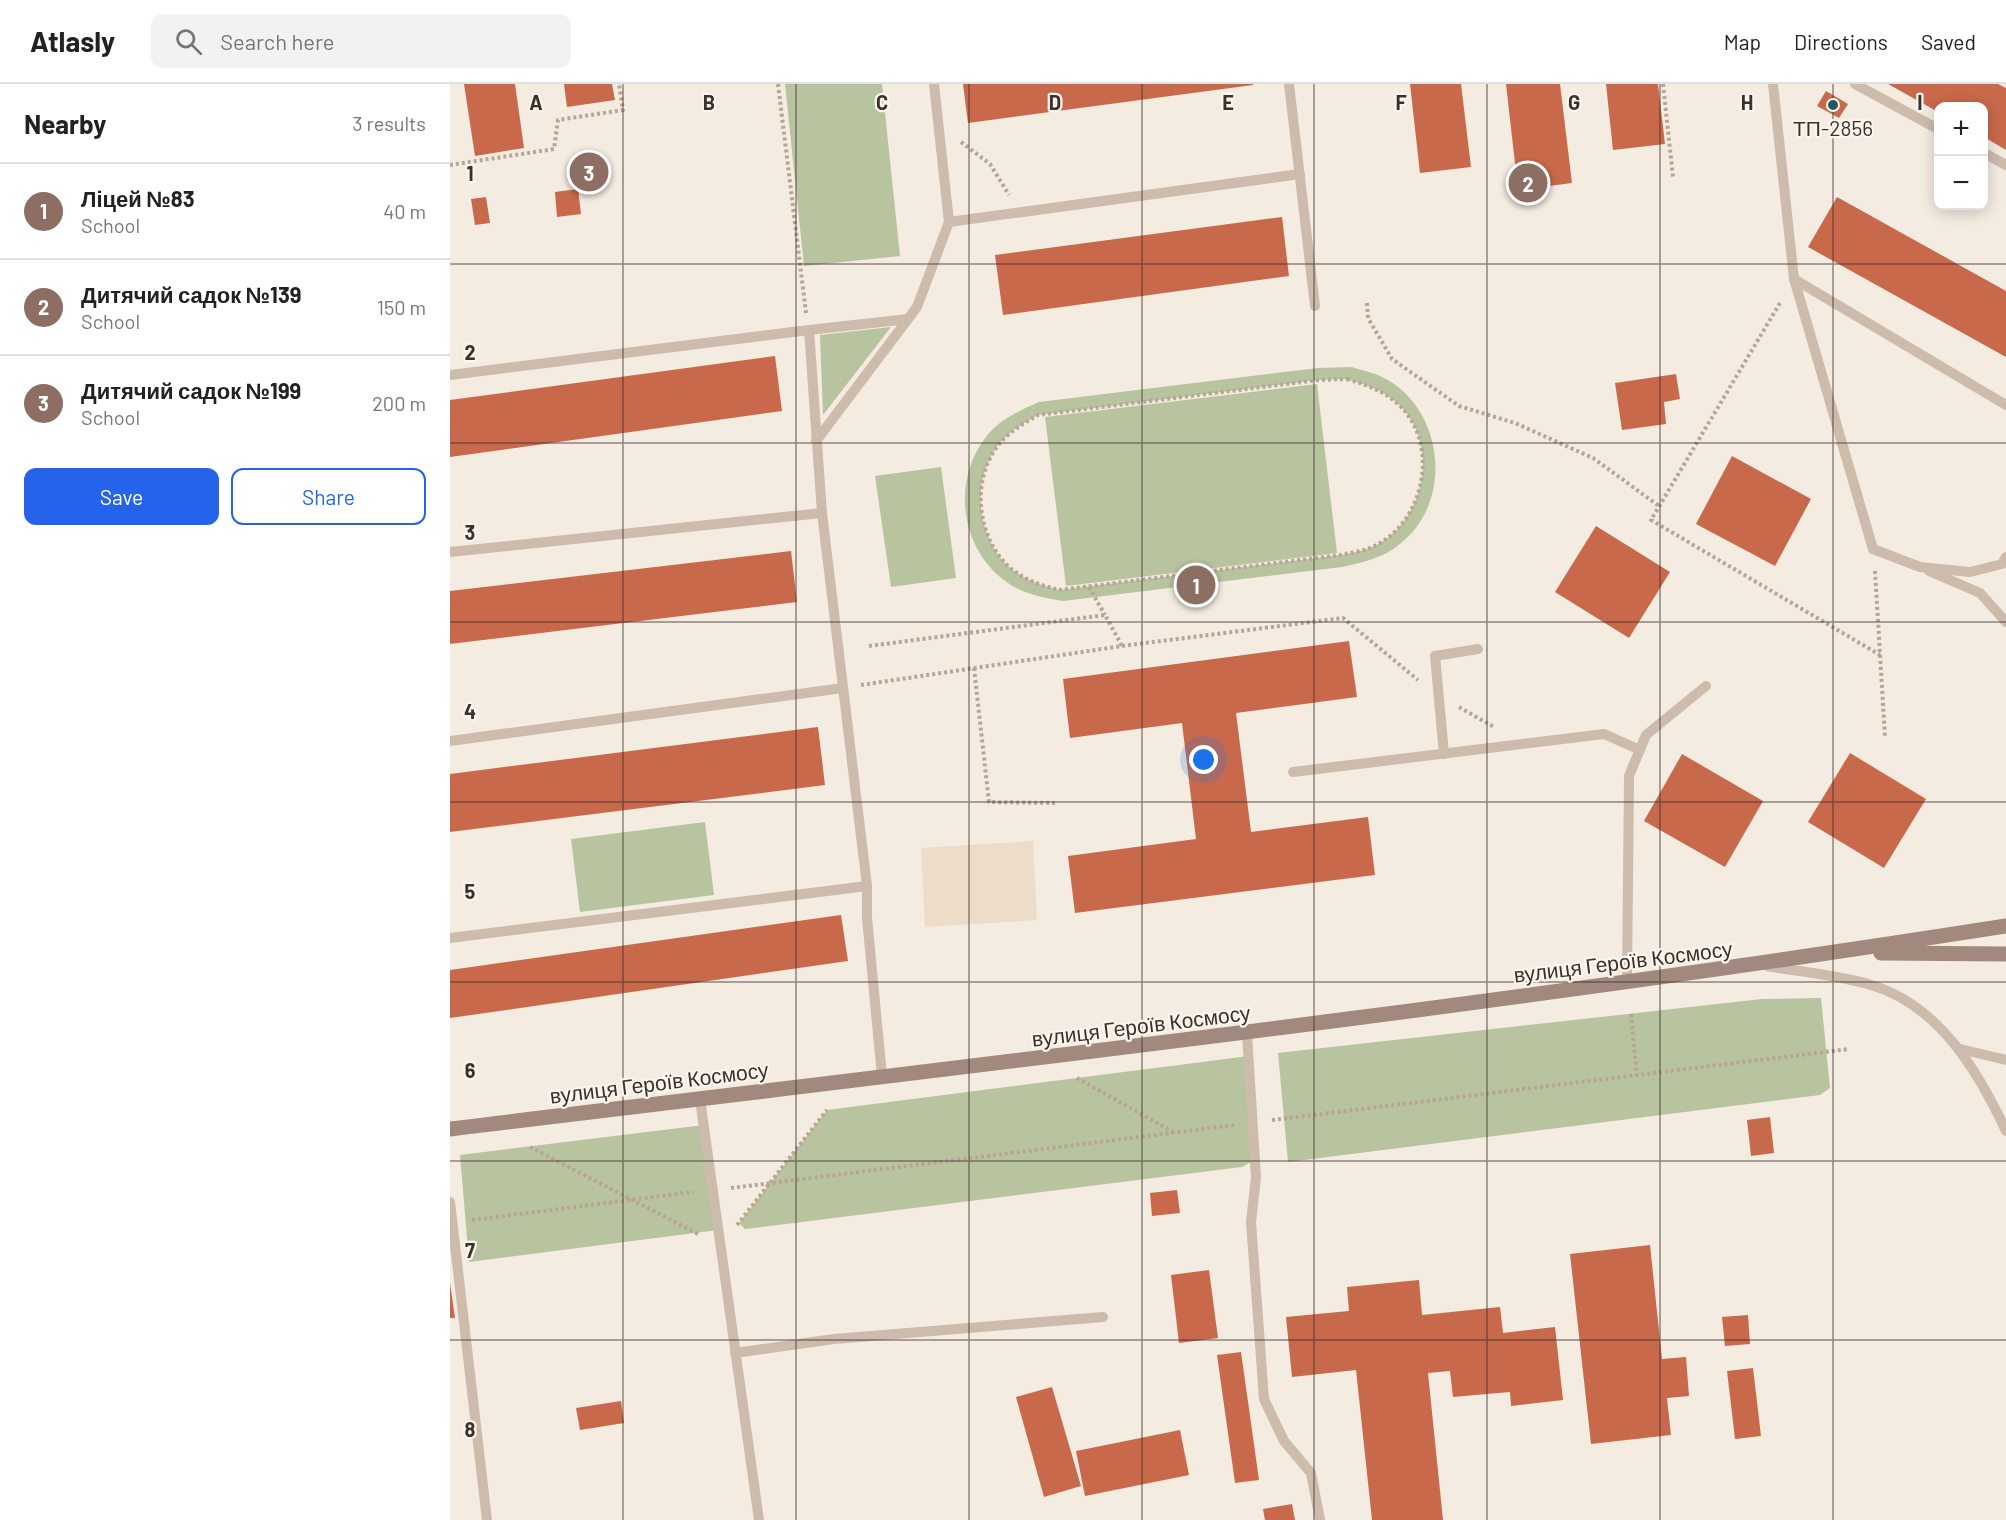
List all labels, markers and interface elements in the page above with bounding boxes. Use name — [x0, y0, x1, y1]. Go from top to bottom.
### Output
search box — [151, 14, 571, 68]
text: Atlasly — [30, 24, 115, 58]
icon: search — [172, 25, 205, 58]
text: Search here — [220, 28, 335, 54]
text: Map — [1724, 29, 1761, 54]
text: Directions — [1794, 29, 1888, 54]
text: Saved — [1921, 29, 1976, 54]
text: A — [529, 90, 543, 114]
text: B — [703, 90, 715, 114]
text: C — [876, 90, 888, 114]
text: D — [1049, 90, 1061, 114]
text: E — [1222, 90, 1234, 114]
text: F — [1395, 90, 1407, 114]
text: G — [1568, 90, 1580, 114]
text: H — [1741, 90, 1753, 114]
text: I — [1917, 90, 1923, 114]
marker: ТП-2856 — [1826, 98, 1840, 112]
map controls — [1934, 102, 1988, 210]
button: + — [1934, 102, 1988, 156]
text: Nearby — [24, 108, 106, 139]
text: 3 results — [352, 111, 426, 135]
place label: ТП-2856 — [1793, 115, 1873, 140]
pin: 3 — [570, 150, 608, 194]
button: − — [1934, 156, 1988, 210]
pin: 2 — [1508, 160, 1548, 206]
text: 1 — [466, 161, 474, 185]
text: Ліцей №83 — [81, 185, 195, 211]
text: 1 — [40, 199, 47, 223]
text: 40 m — [383, 199, 426, 223]
text: School — [81, 213, 140, 237]
text: Дитячий садок №139 — [81, 281, 301, 307]
text: 2 — [38, 295, 49, 319]
text: 150 m — [377, 295, 426, 319]
text: School — [81, 309, 140, 333]
text: 2 — [464, 340, 476, 364]
text: Дитячий садок №199 — [81, 377, 301, 403]
text: 3 — [38, 391, 49, 415]
text: 200 m — [372, 391, 426, 415]
text: School — [81, 405, 140, 429]
button: Save — [24, 468, 219, 525]
button: Share — [231, 468, 426, 525]
text: 3 — [465, 520, 475, 544]
pin: 1 — [1176, 562, 1216, 608]
text: 4 — [464, 699, 476, 723]
your location — [1189, 745, 1218, 774]
text: 5 — [465, 879, 476, 903]
street label: вулиця Героїв Космосу — [1512, 935, 1734, 987]
street label: вулиця Героїв Космосу — [1030, 999, 1252, 1051]
street label: вулиця Героїв Космосу — [548, 1056, 770, 1108]
text: 6 — [465, 1058, 476, 1082]
text: 7 — [465, 1238, 475, 1262]
text: 8 — [465, 1417, 476, 1441]

